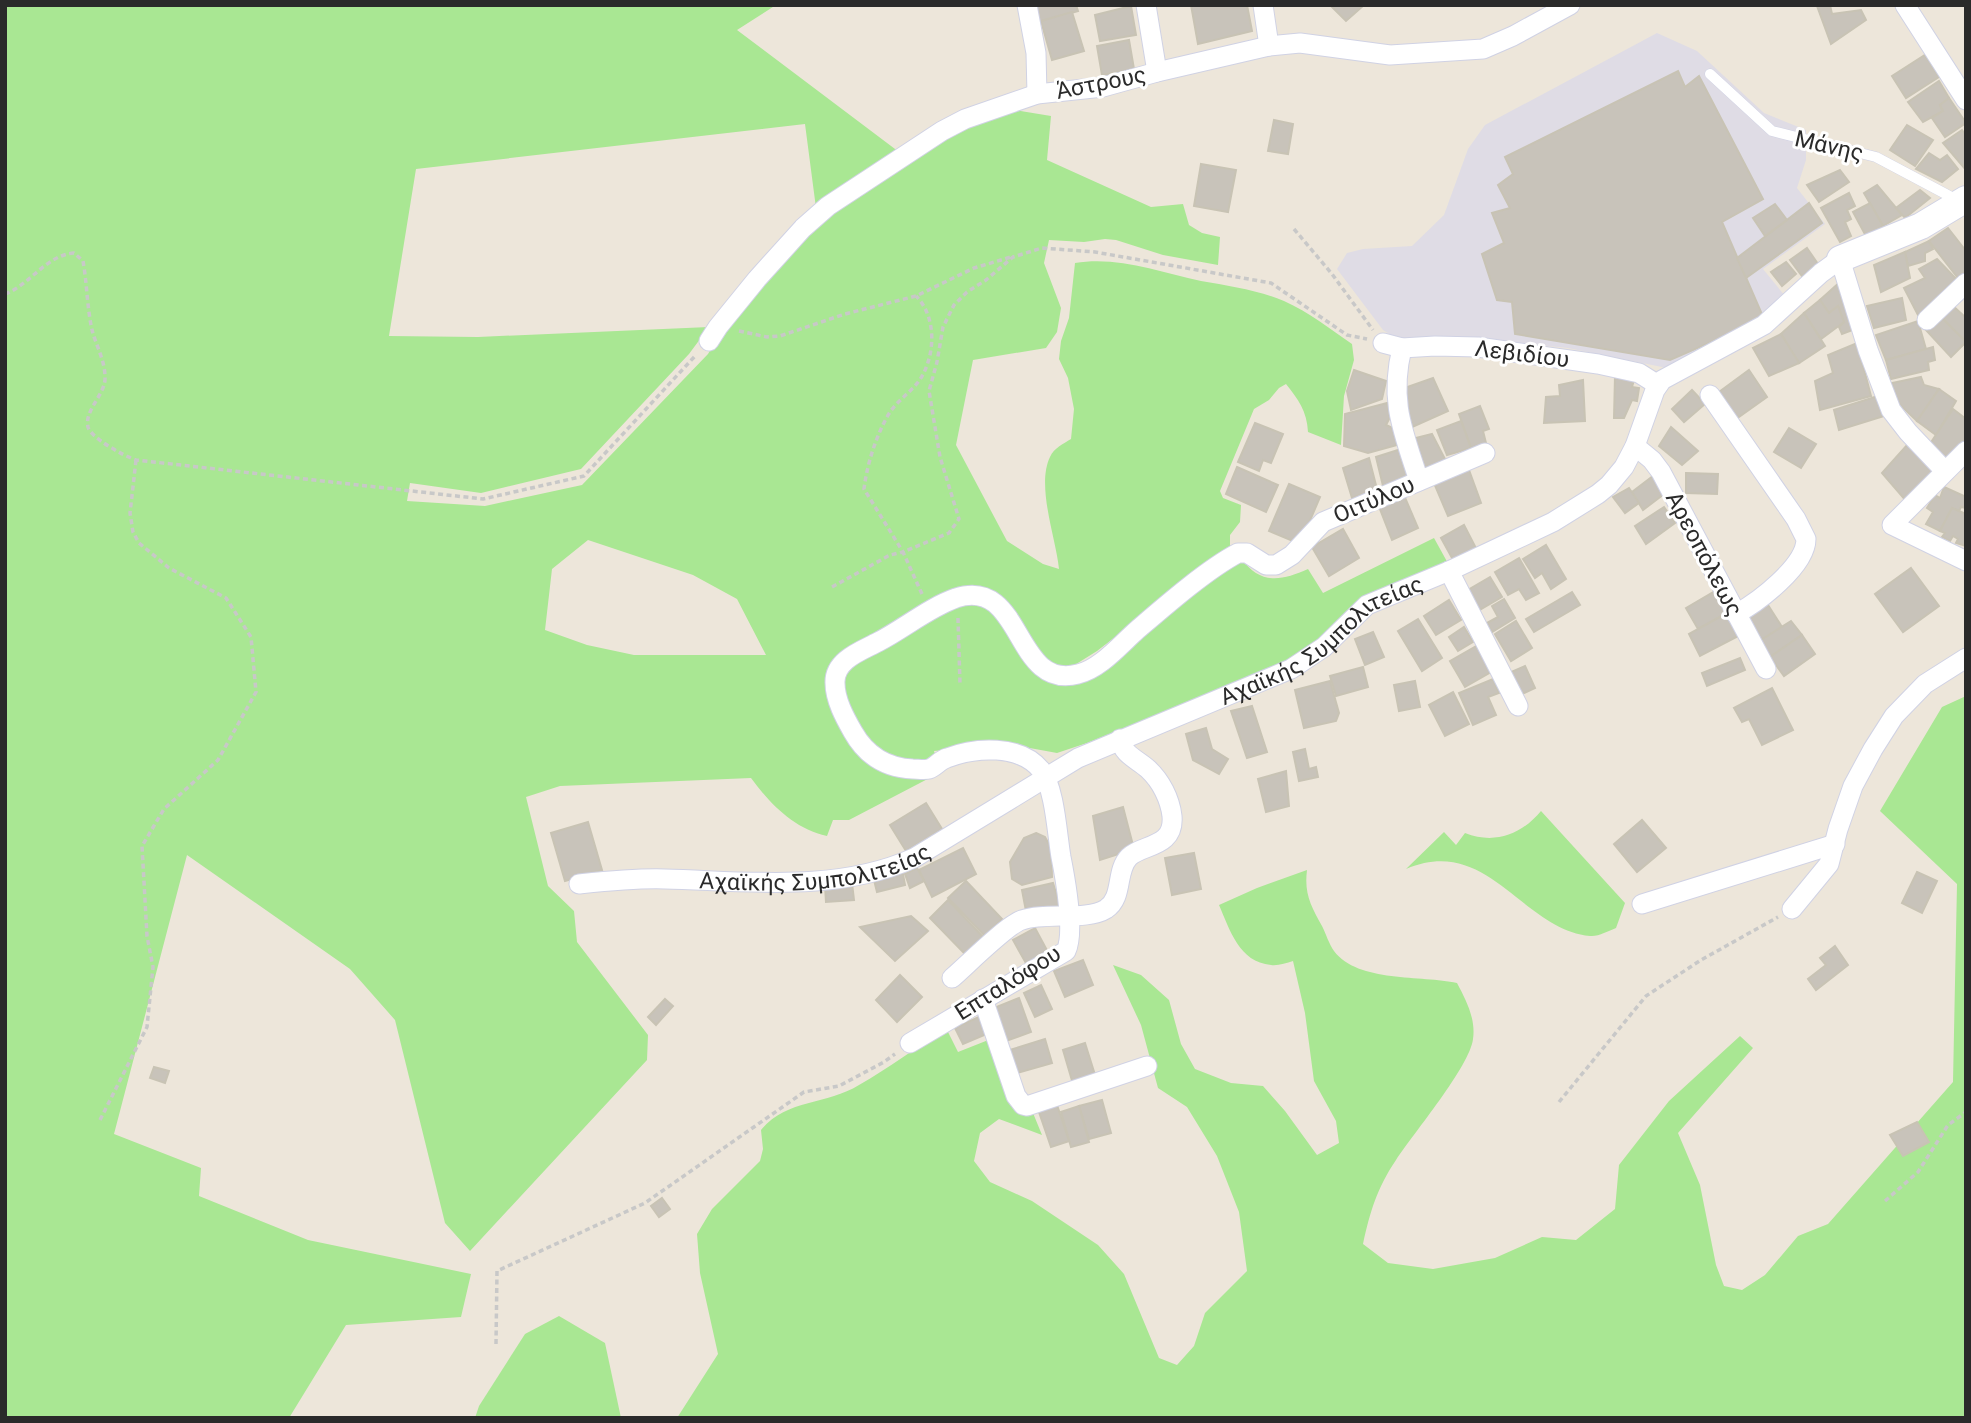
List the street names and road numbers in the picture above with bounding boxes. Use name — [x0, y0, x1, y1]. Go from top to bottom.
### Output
street label: Άστρους — [1054, 61, 1148, 105]
street label: Μάνης — [1792, 125, 1866, 167]
street label: Λεβιδίου — [1473, 335, 1571, 373]
street label: Οιτύλου — [1329, 471, 1419, 529]
street label: Αρεοπόλεως — [1660, 487, 1748, 621]
street label: Αχαϊκής Συμπολιτείας — [1216, 570, 1427, 711]
street label: Αχαϊκής Συμπολιτείας — [699, 838, 935, 896]
street label: Επταλόφου — [950, 940, 1066, 1026]

